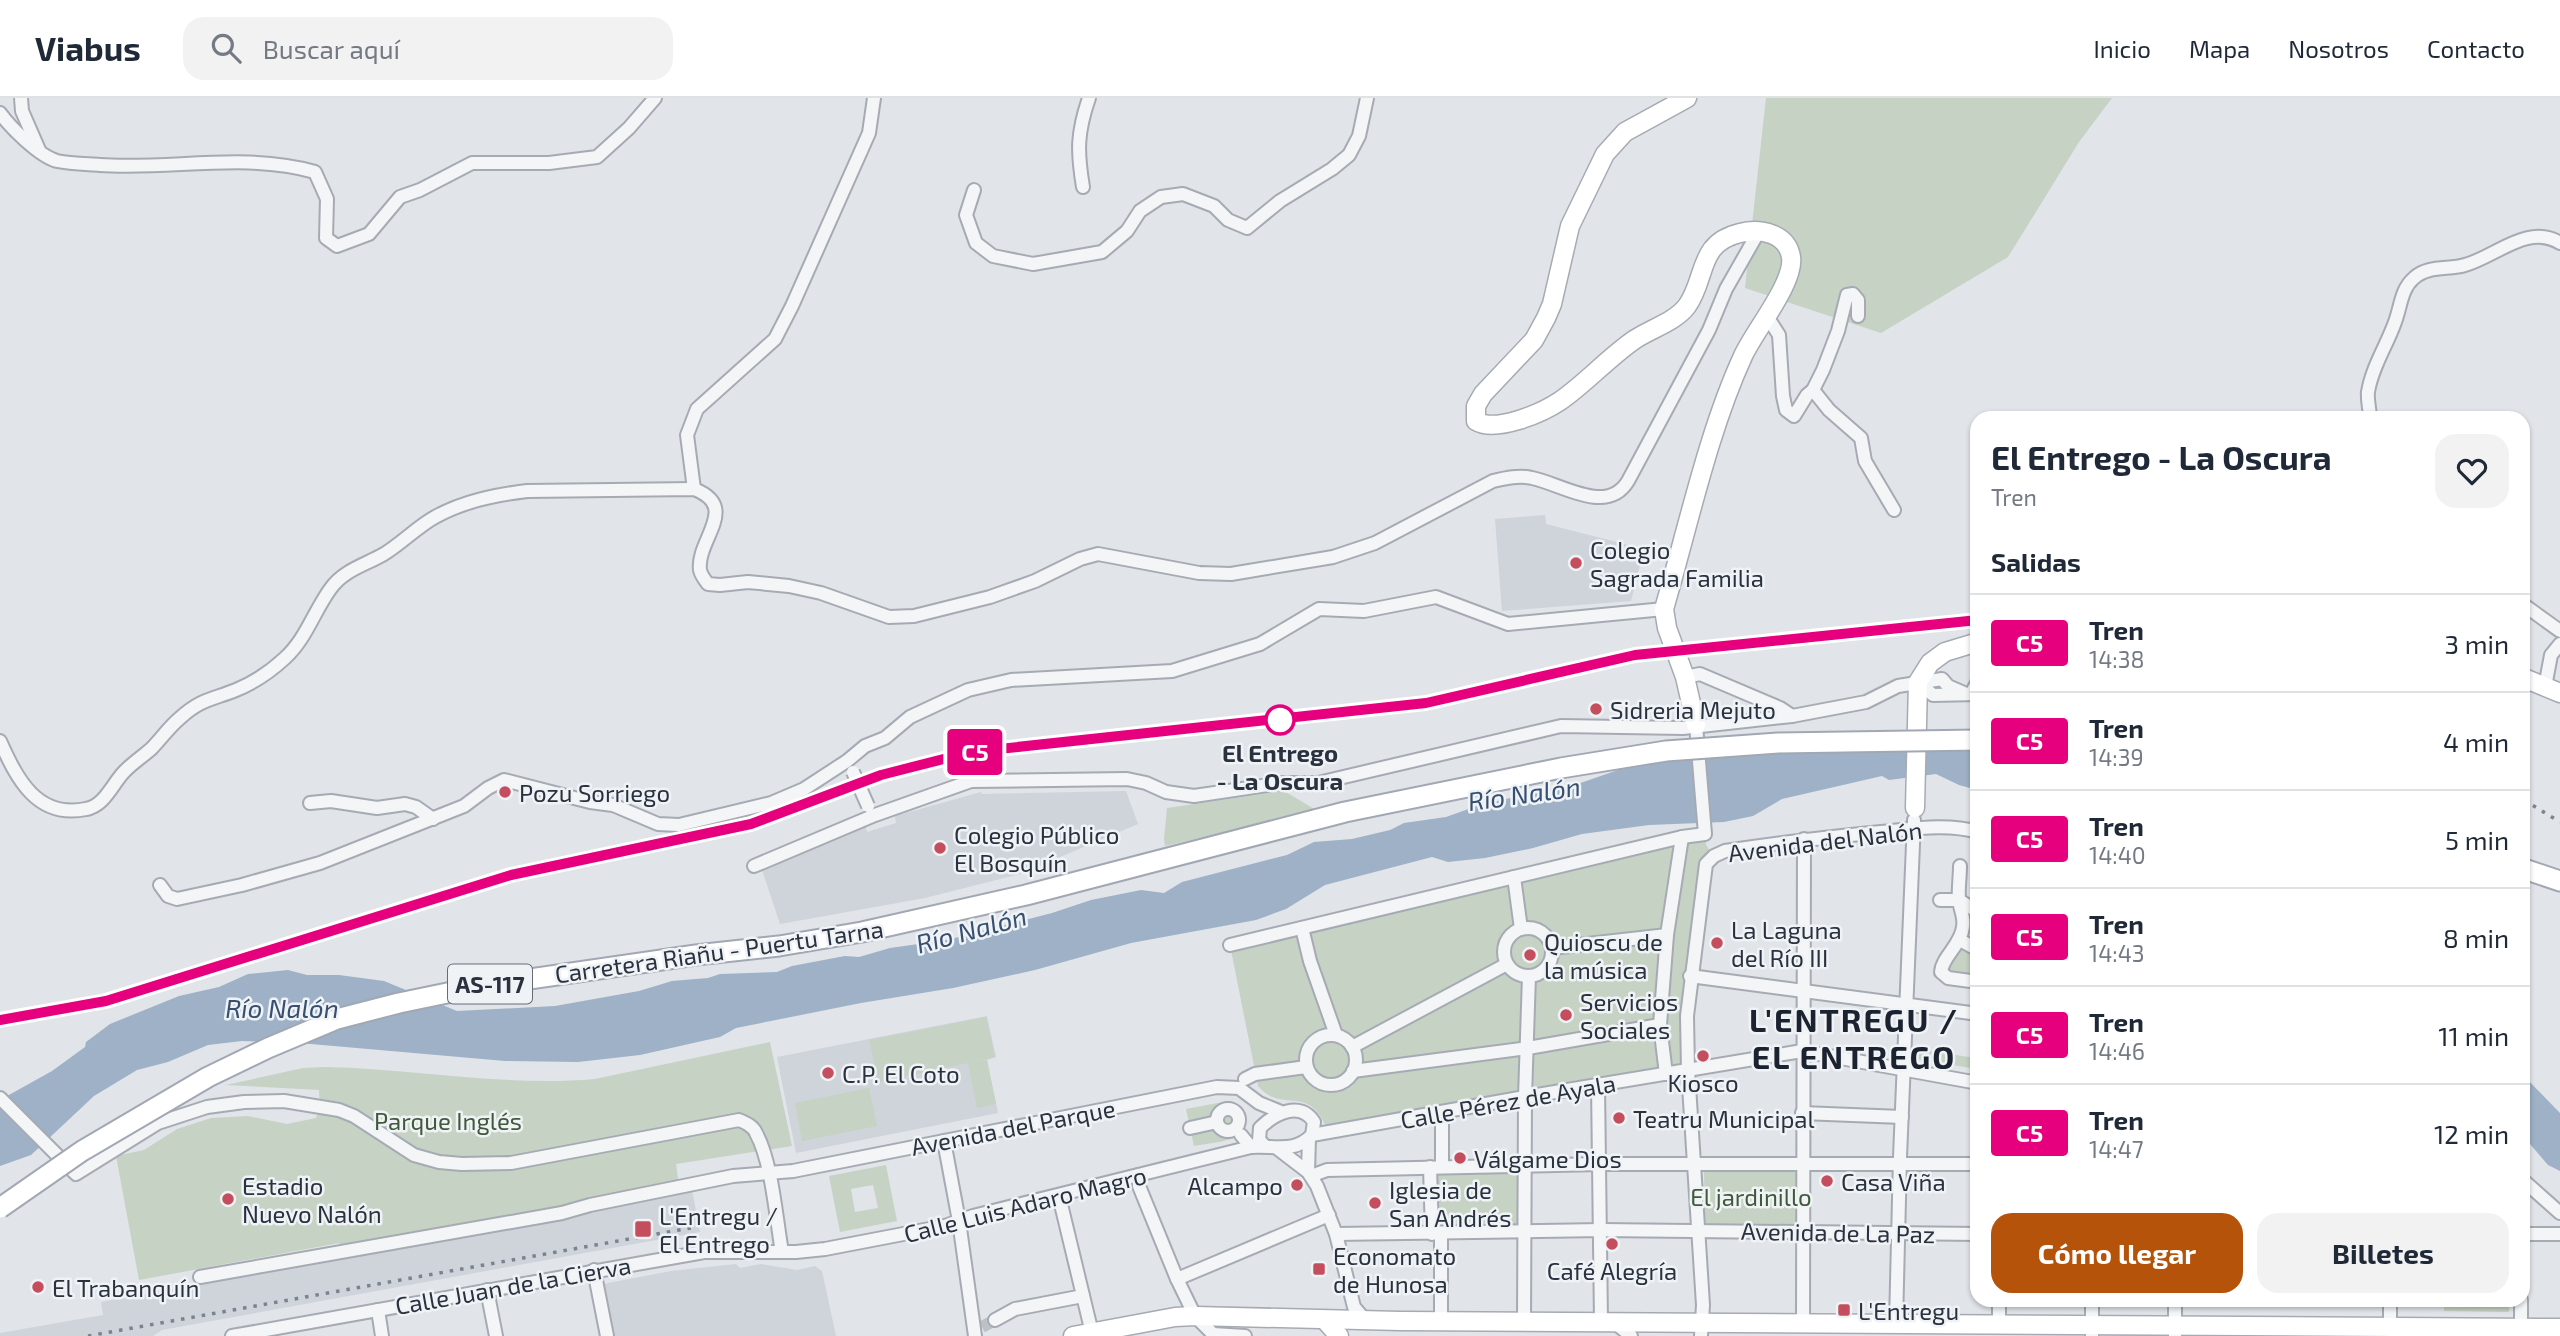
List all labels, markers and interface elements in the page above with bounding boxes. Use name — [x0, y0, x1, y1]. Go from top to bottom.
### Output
search box — [183, 17, 673, 80]
text: Viabus — [35, 28, 141, 68]
icon: search — [207, 29, 245, 67]
text: Buscar aquí — [263, 33, 400, 64]
text: Inicio — [2093, 34, 2151, 63]
text: Mapa — [2189, 34, 2250, 63]
text: Nosotros — [2288, 34, 2389, 63]
text: Contacto — [2427, 34, 2525, 63]
button: heart — [2435, 434, 2509, 508]
text: El Entrego - La Oscura — [1991, 437, 2332, 477]
text: Tren — [1991, 483, 2037, 511]
place label: Colegio Sagrada Familia — [1590, 535, 1764, 592]
text: Salidas — [1991, 546, 2081, 577]
marker: Colegio Sagrada Familia — [1568, 555, 1584, 571]
text: Tren — [2089, 614, 2144, 645]
text: C5 — [2016, 628, 2043, 657]
text: 3 min — [2444, 628, 2509, 659]
text: 14:38 — [2089, 645, 2144, 673]
place label: Sidreria Mejuto — [1610, 695, 1776, 724]
marker: Sidreria Mejuto — [1588, 701, 1604, 717]
marker: El Entrego - La Oscura — [1265, 705, 1295, 735]
text: Tren — [2089, 712, 2144, 743]
text: C5 — [2016, 726, 2043, 755]
text: 4 min — [2443, 726, 2509, 757]
line badge: C5 — [944, 729, 1006, 775]
text: C5 — [961, 737, 989, 766]
place label: El Entrego - La Oscura — [1217, 738, 1343, 795]
text: 14:39 — [2089, 743, 2144, 771]
water label: Río Nalón — [1466, 770, 1582, 816]
place label: Pozu Sorriego — [519, 778, 670, 807]
marker: Pozu Sorriego — [497, 784, 513, 800]
text: Tren — [2089, 810, 2144, 841]
street label: Avenida del Nalón — [1726, 815, 1924, 867]
place label: Colegio Público El Bosquín — [954, 820, 1119, 877]
text: C5 — [2016, 824, 2043, 853]
text: 5 min — [2445, 824, 2509, 855]
marker: Colegio Público El Bosquín — [932, 840, 948, 856]
text: 14:40 — [2089, 841, 2146, 869]
water label: Río Nalón — [912, 899, 1030, 959]
text: Tren — [2089, 908, 2144, 939]
street label: Carretera Riañu - Puertu Tarna — [553, 914, 885, 988]
place label: La Laguna del Río III — [1731, 915, 1842, 972]
text: C5 — [2016, 922, 2043, 951]
text: 8 min — [2443, 922, 2509, 953]
place label: Quioscu de la música — [1544, 927, 1663, 984]
marker: La Laguna del Río III — [1709, 935, 1725, 951]
text: 14:43 — [2089, 939, 2145, 967]
marker: Quioscu de la música — [1522, 947, 1538, 963]
road number: AS-117 — [448, 964, 532, 1004]
place label: Servicios Sociales — [1580, 987, 1678, 1044]
water label: Río Nalón — [225, 992, 339, 1023]
district label: L'ENTREGU / EL ENTREGO — [1749, 1000, 1959, 1075]
text: Tren — [2089, 1006, 2144, 1037]
marker: Servicios Sociales — [1558, 1007, 1574, 1023]
text: C5 — [2016, 1020, 2043, 1049]
text: 11 min — [2438, 1020, 2509, 1051]
text: 14:46 — [2089, 1037, 2145, 1065]
marker: Kiosco — [1695, 1048, 1711, 1064]
place label: C.P. El Coto — [842, 1059, 960, 1088]
marker: C.P. El Coto — [820, 1065, 836, 1081]
street label: Calle Pérez de Ayala — [1398, 1068, 1618, 1134]
place label: Kiosco — [1667, 1068, 1739, 1097]
street label: Avenida del Parque — [908, 1093, 1118, 1161]
place label: Teatru Municipal — [1633, 1104, 1815, 1133]
text: Tren — [2089, 1104, 2144, 1135]
park label: Parque Inglés — [374, 1106, 522, 1135]
marker: Teatru Municipal — [1611, 1110, 1627, 1126]
text: C5 — [2016, 1118, 2043, 1147]
text: 12 min — [2434, 1118, 2509, 1149]
text: 14:47 — [2089, 1135, 2144, 1163]
place label: Válgame Dios — [1474, 1144, 1622, 1173]
marker: Válgame Dios — [1452, 1150, 1468, 1166]
street label: Calle Luis Adaro Magro — [901, 1160, 1149, 1248]
place label: Casa Viña — [1841, 1167, 1946, 1196]
place label: Estadio Nuevo Nalón — [242, 1171, 382, 1228]
place label: Alcampo — [1187, 1171, 1283, 1200]
marker: Casa Viña — [1819, 1173, 1835, 1189]
place label: Iglesia de San Andrés — [1389, 1175, 1511, 1232]
marker: Alcampo — [1289, 1177, 1305, 1193]
park label: El jardinillo — [1690, 1182, 1812, 1211]
marker: Estadio Nuevo Nalón — [220, 1191, 236, 1207]
marker: Iglesia de San Andrés — [1367, 1195, 1383, 1211]
place label: L'Entregu / El Entrego — [659, 1201, 778, 1258]
button: Cómo llegar — [1991, 1213, 2243, 1293]
button: Billetes — [2257, 1213, 2509, 1293]
street label: Avenida de La Paz — [1741, 1216, 1935, 1248]
marker: L'Entregu / El Entrego — [633, 1219, 653, 1239]
marker: Café Alegría — [1604, 1236, 1620, 1252]
place label: Economato de Hunosa — [1333, 1241, 1456, 1298]
street label: Calle Juan de la Cierva — [393, 1250, 633, 1320]
place label: Café Alegría — [1547, 1256, 1677, 1285]
marker: Economato de Hunosa — [1311, 1261, 1327, 1277]
place label: El Trabanquín — [52, 1273, 199, 1302]
marker: El Trabanquín — [30, 1279, 46, 1295]
place label: L'Entregu — [1858, 1296, 1959, 1325]
marker: L'Entregu — [1836, 1302, 1852, 1318]

